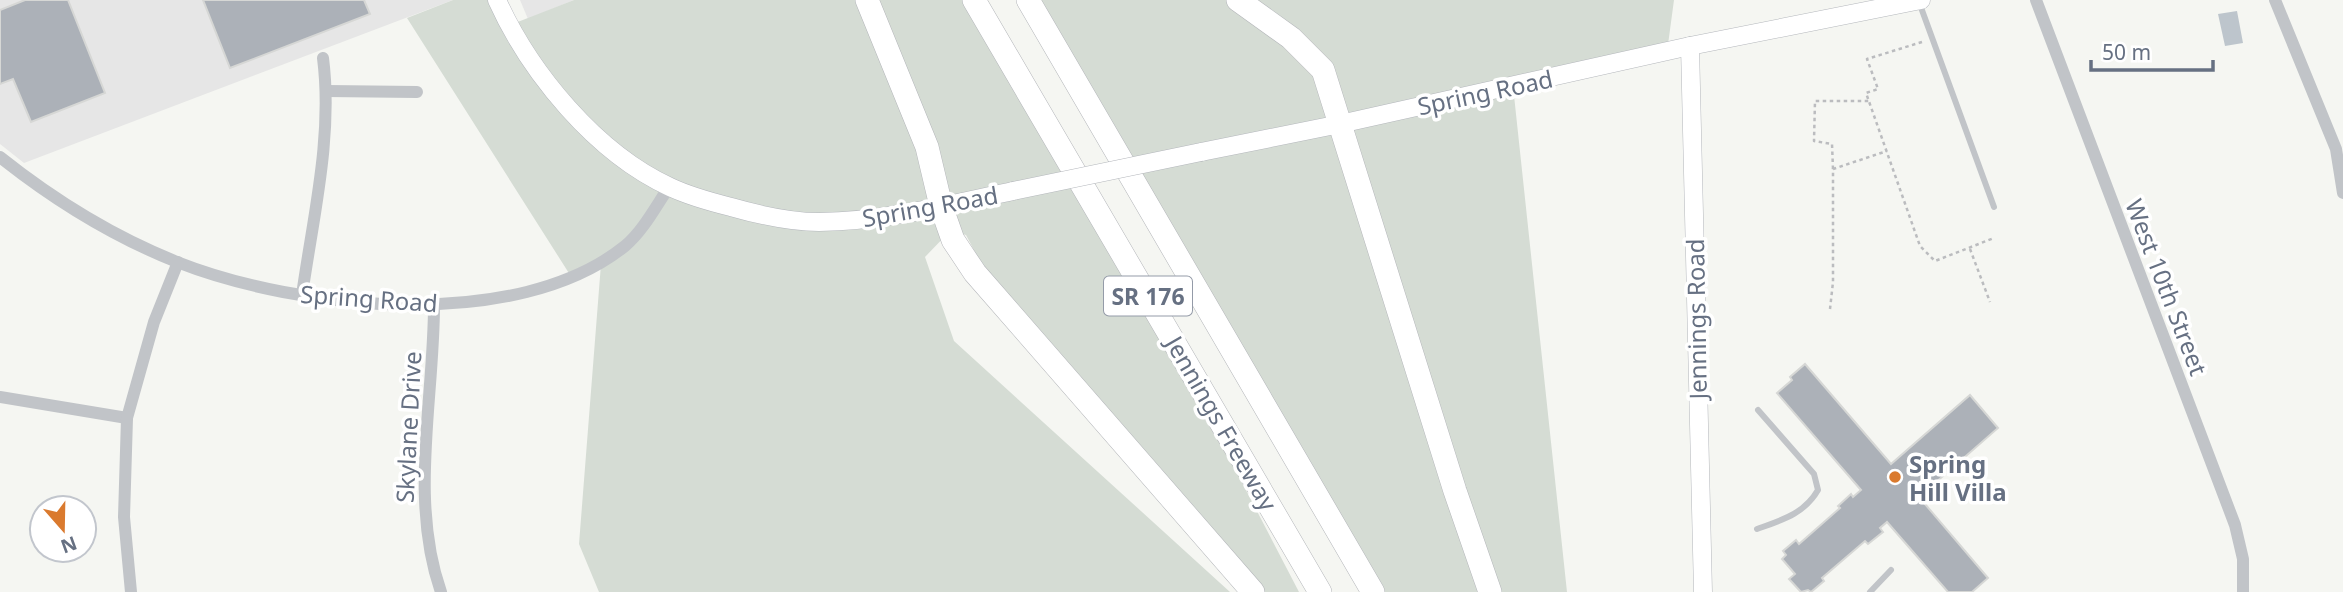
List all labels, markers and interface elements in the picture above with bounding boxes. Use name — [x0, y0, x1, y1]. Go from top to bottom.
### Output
scale bar — [2091, 28, 2214, 72]
text: 50 m — [2102, 38, 2151, 66]
street label: Spring Road — [1414, 62, 1556, 122]
street label: Spring Road — [859, 178, 1001, 234]
street label: West 10th Street — [2118, 194, 2216, 380]
street label: Jennings Road — [1678, 238, 1714, 402]
road number: SR 176 — [1104, 276, 1192, 316]
street label: Spring Road — [299, 277, 439, 319]
street label: Jennings Freeway — [1158, 328, 1286, 517]
street label: Skylane Drive — [388, 350, 428, 504]
place label: Spring Hill Villa — [1909, 447, 2007, 508]
marker: Spring Hill Villa — [1887, 469, 1903, 485]
north arrow — [28, 494, 98, 564]
text: N — [57, 530, 81, 560]

